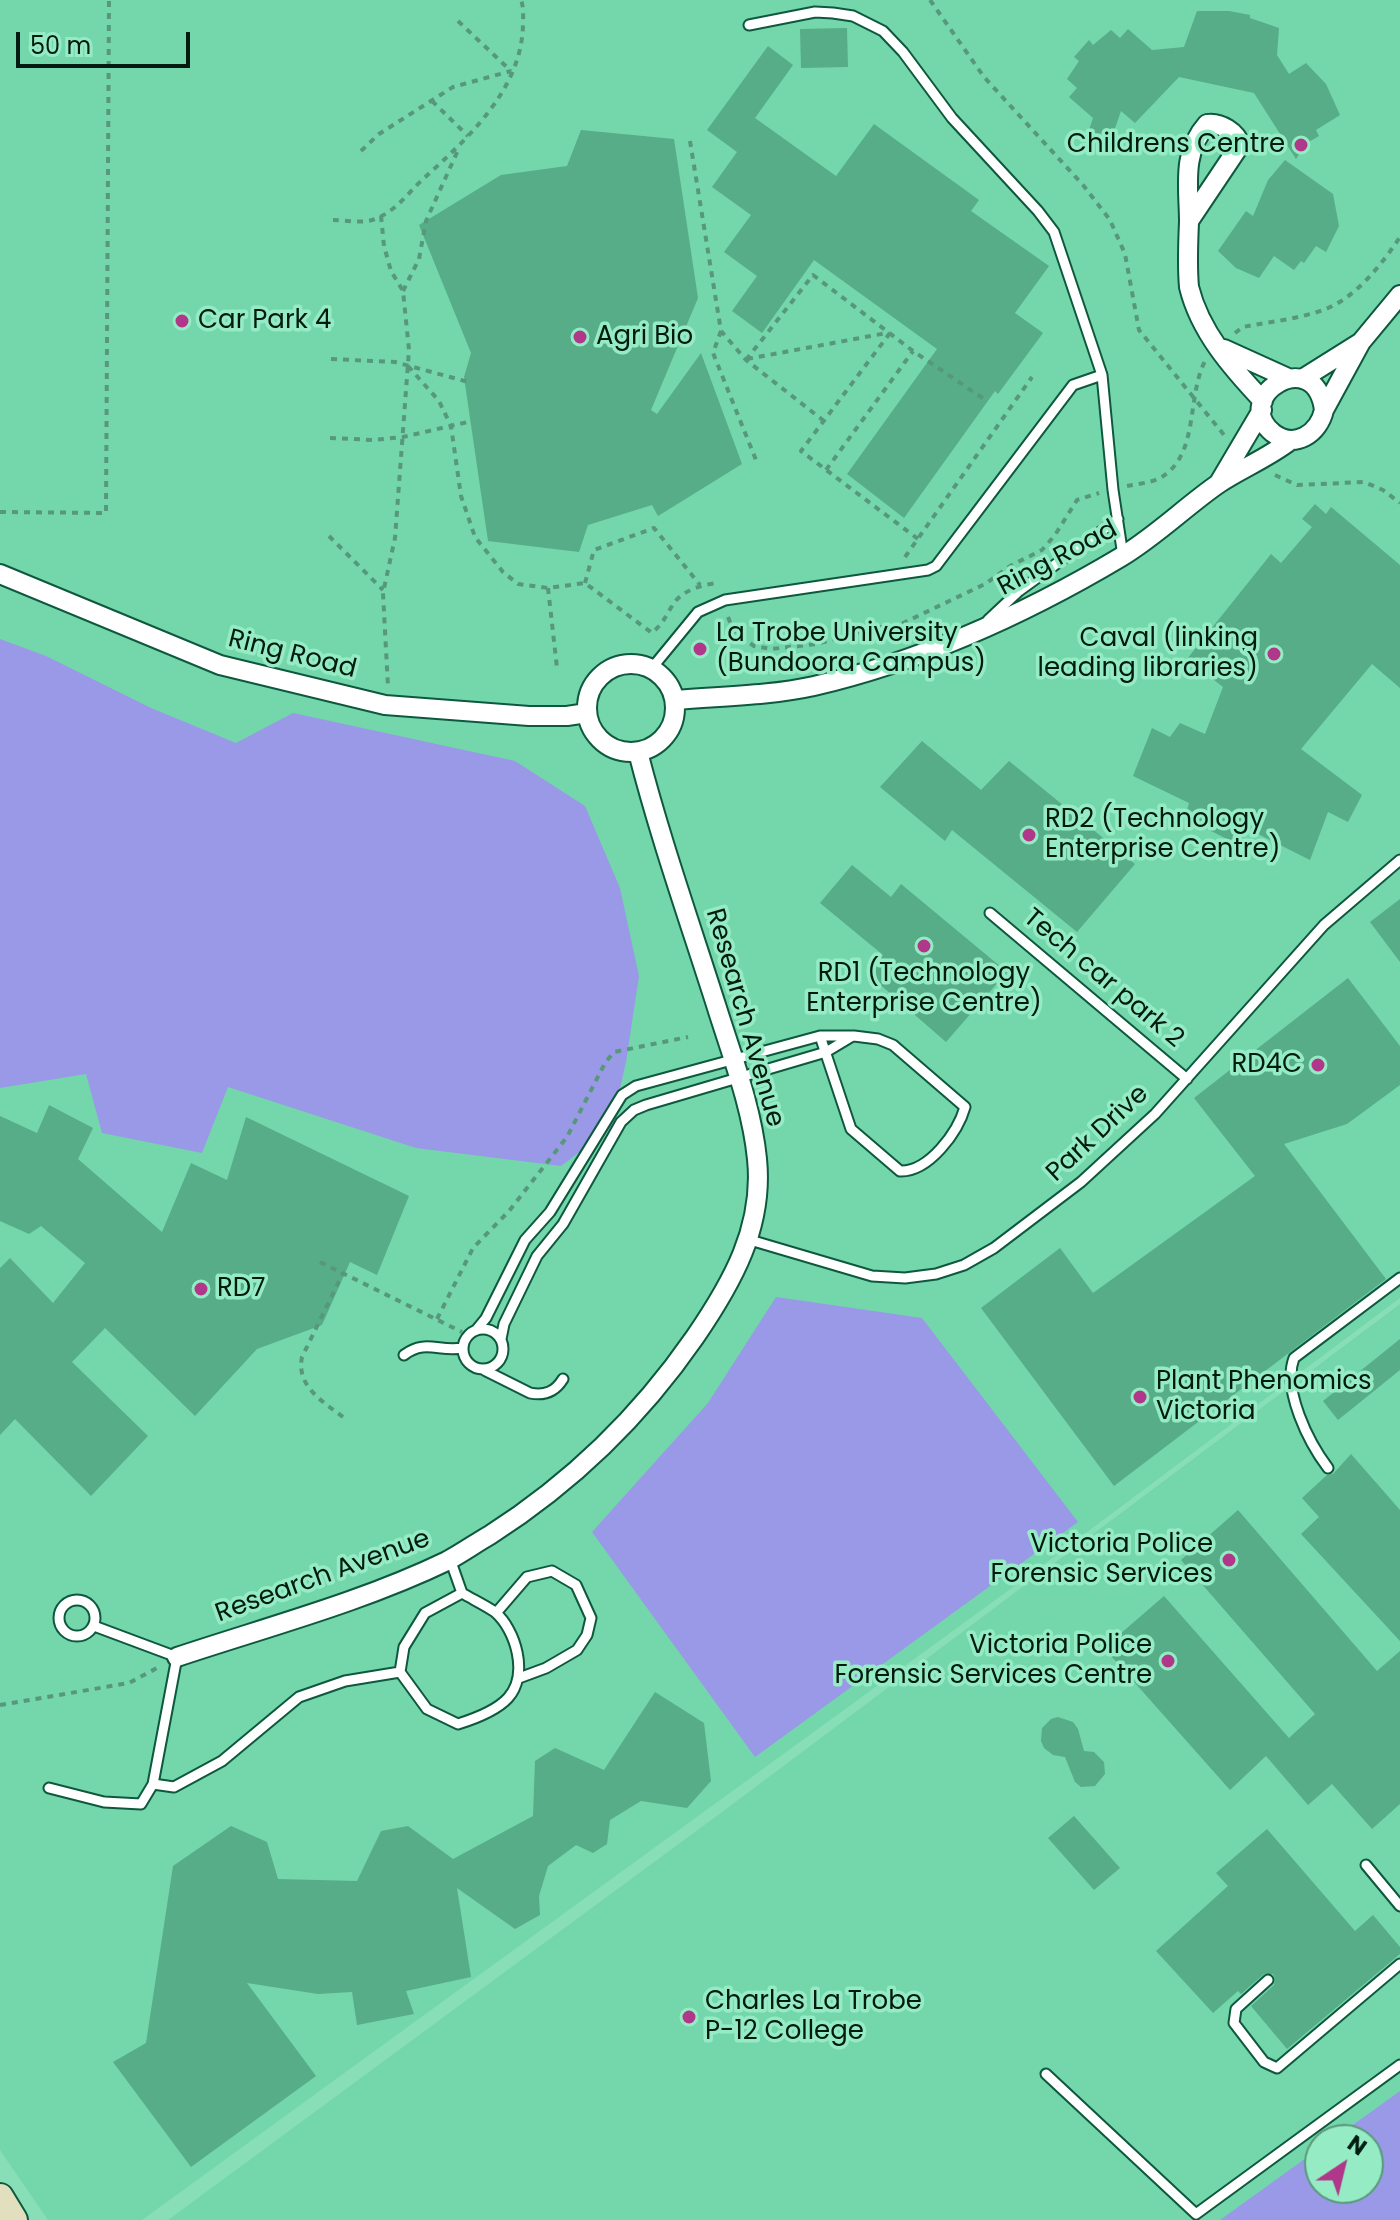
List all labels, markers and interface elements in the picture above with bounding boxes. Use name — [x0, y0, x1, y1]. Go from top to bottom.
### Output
scale bar — [20, 16, 194, 66]
text: 50 m — [30, 29, 91, 62]
place label: Childrens Centre — [1067, 129, 1285, 161]
marker: Childrens Centre — [1292, 136, 1310, 154]
place label: Car Park 4 — [198, 305, 331, 337]
marker: Car Park 4 — [173, 312, 191, 330]
place label: Agri Bio — [596, 321, 693, 353]
marker: Agri Bio — [571, 328, 589, 346]
street label: Ring Road — [993, 514, 1123, 604]
place label: La Trobe University (Bundoora Campus) — [716, 618, 986, 680]
place label: Caval (linking leading libraries) — [1038, 623, 1258, 684]
street label: Ring Road — [225, 624, 359, 686]
marker: La Trobe University (Bundoora Campus) — [691, 640, 709, 658]
marker: Caval (linking leading libraries) — [1265, 645, 1283, 663]
place label: RD2 (Technology Enterprise Centre) — [1045, 804, 1280, 866]
marker: RD2 (Technology Enterprise Centre) — [1020, 826, 1038, 844]
street label: Tech car park 2 — [1016, 903, 1190, 1055]
street label: Research Avenue — [698, 905, 790, 1131]
marker: RD1 (Technology Enterprise Centre) — [915, 937, 933, 955]
place label: RD1 (Technology Enterprise Centre) — [806, 958, 1042, 1020]
place label: RD4C — [1231, 1049, 1302, 1081]
marker: RD4C — [1309, 1056, 1327, 1074]
street label: Park Drive — [1041, 1079, 1155, 1189]
place label: RD7 — [217, 1273, 265, 1305]
marker: RD7 — [192, 1280, 210, 1298]
place label: Plant Phenomics Victoria — [1156, 1366, 1372, 1428]
marker: Plant Phenomics Victoria — [1131, 1388, 1149, 1406]
street label: Research Avenue — [212, 1524, 434, 1630]
place label: Victoria Police Forensic Services — [991, 1529, 1213, 1590]
marker: Victoria Police Forensic Services — [1220, 1551, 1238, 1569]
place label: Victoria Police Forensic Services Centre — [835, 1630, 1152, 1692]
marker: Victoria Police Forensic Services Centre — [1159, 1652, 1177, 1670]
place label: Charles La Trobe P-12 College — [705, 1986, 922, 2048]
marker: Charles La Trobe P-12 College — [680, 2008, 698, 2026]
north arrow — [1304, 2124, 1384, 2204]
text: N — [1341, 2128, 1373, 2163]

